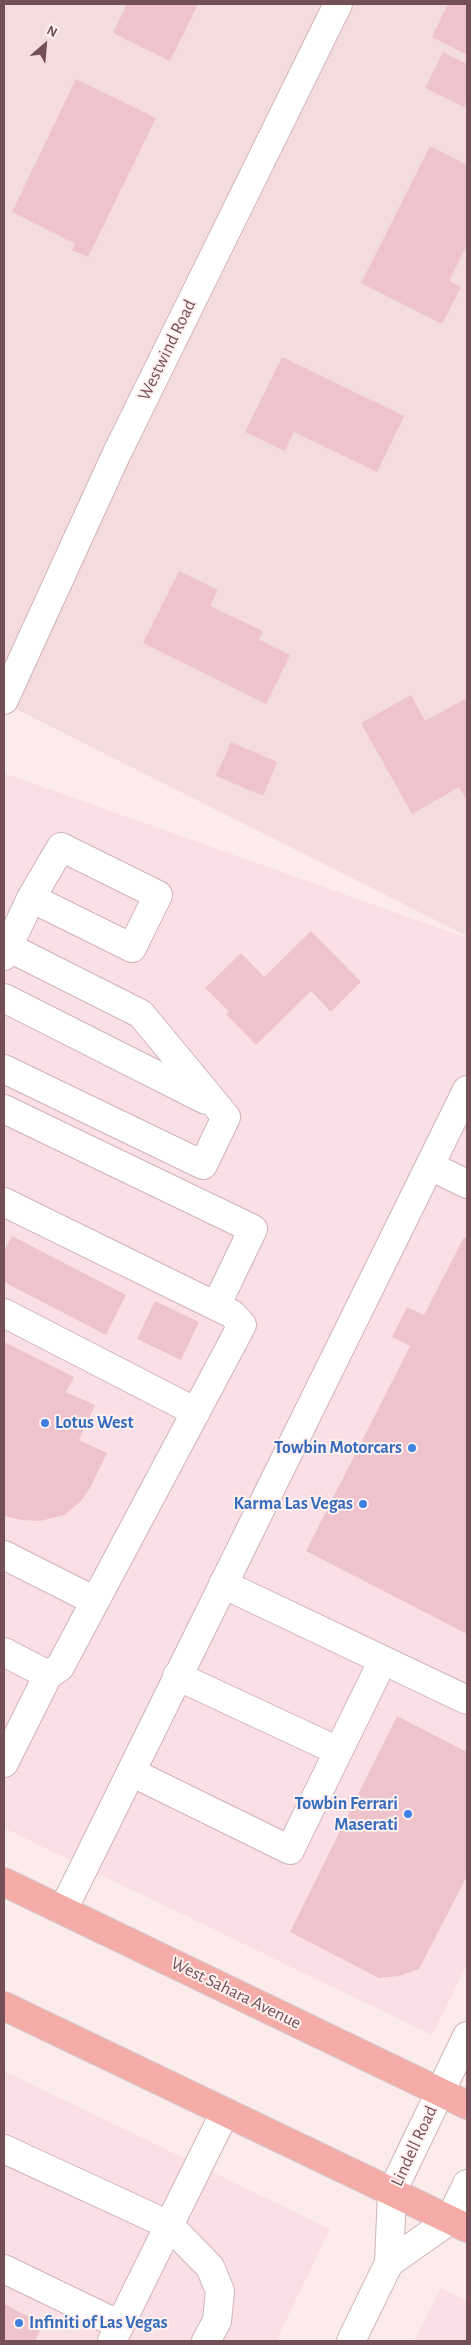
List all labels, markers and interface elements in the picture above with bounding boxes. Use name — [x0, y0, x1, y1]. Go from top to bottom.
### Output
north arrow — [20, 20, 70, 70]
text: N — [44, 23, 59, 40]
street label: Westwind Road — [133, 296, 201, 404]
place label: Lotus West — [55, 1412, 134, 1434]
marker: Lotus West — [39, 1417, 51, 1429]
place label: Towbin Motorcars — [274, 1437, 402, 1459]
marker: Towbin Motorcars — [406, 1442, 418, 1454]
place label: Karma Las Vegas — [233, 1493, 353, 1515]
marker: Karma Las Vegas — [357, 1498, 369, 1510]
place label: Towbin Ferrari Maserati — [294, 1793, 398, 1836]
marker: Towbin Ferrari Maserati — [402, 1808, 414, 1820]
street label: West Sahara Avenue — [167, 1952, 305, 2034]
street label: Lindell Road — [386, 2102, 442, 2190]
place label: Infiniti of Las Vegas — [29, 2312, 168, 2334]
marker: Infiniti of Las Vegas — [13, 2317, 25, 2329]

